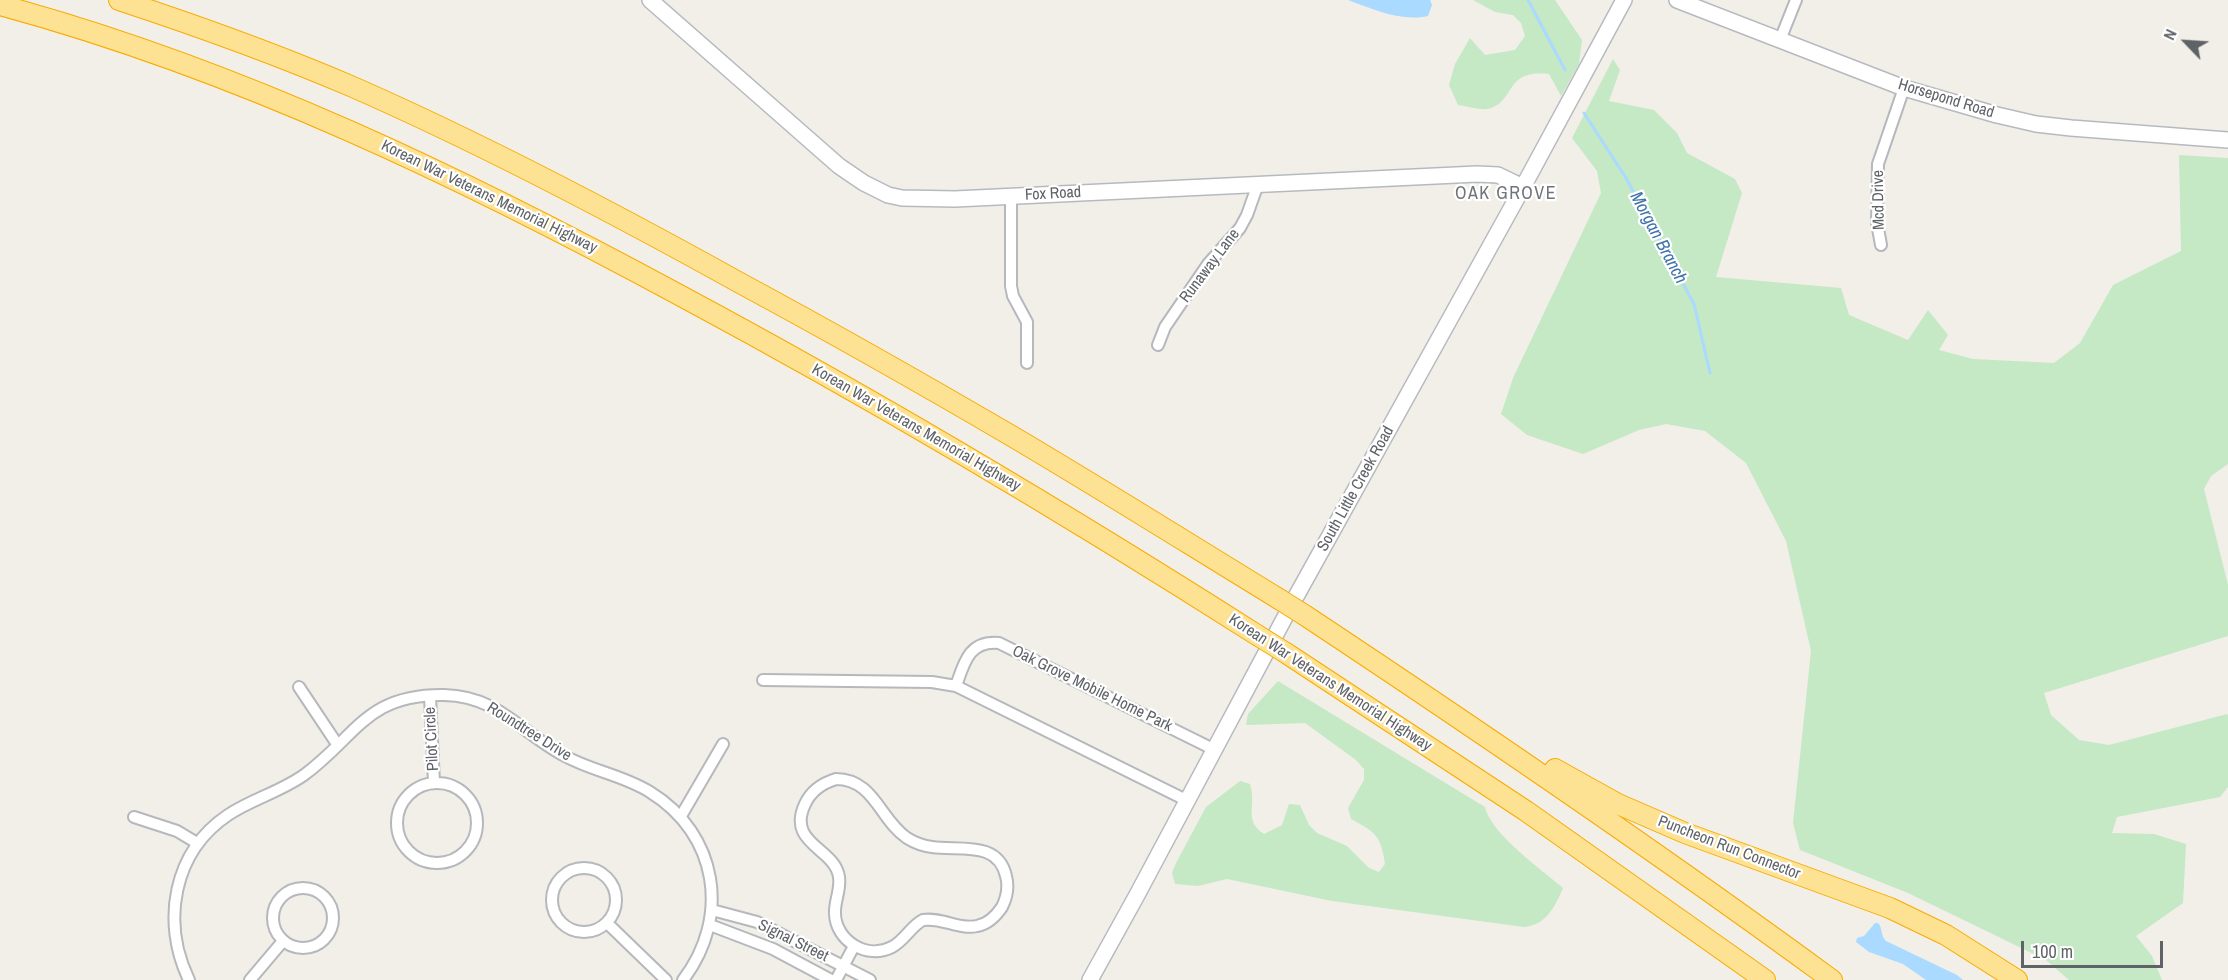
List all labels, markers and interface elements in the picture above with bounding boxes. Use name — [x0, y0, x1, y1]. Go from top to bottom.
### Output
north arrow — [2156, 12, 2216, 72]
text: N — [2158, 25, 2182, 43]
street label: Horsepond Road — [1896, 75, 1996, 123]
street label: Korean War Veterans Memorial Highway — [378, 136, 600, 258]
street label: Mcd Drive — [1869, 170, 1889, 230]
street label: Fox Road — [1024, 183, 1082, 205]
district label: OAK GROVE — [1455, 183, 1557, 205]
water label: Morgan Branch — [1625, 188, 1691, 288]
street label: Runaway Lane — [1176, 225, 1244, 307]
street label: Korean War Veterans Memorial Highway — [808, 360, 1024, 496]
street label: South Little Creek Road — [1314, 423, 1398, 555]
street label: Korean War Veterans Memorial Highway — [1225, 610, 1435, 756]
street label: Oak Grove Mobile Home Park — [1009, 642, 1175, 736]
street label: Roundtree Drive — [483, 698, 575, 766]
street label: Pilot Circle — [421, 706, 443, 772]
street label: Puncheon Run Connector — [1655, 812, 1803, 884]
street label: Signal Street — [755, 916, 831, 966]
scale bar — [2024, 929, 2166, 967]
text: 100 m — [2032, 939, 2073, 964]

